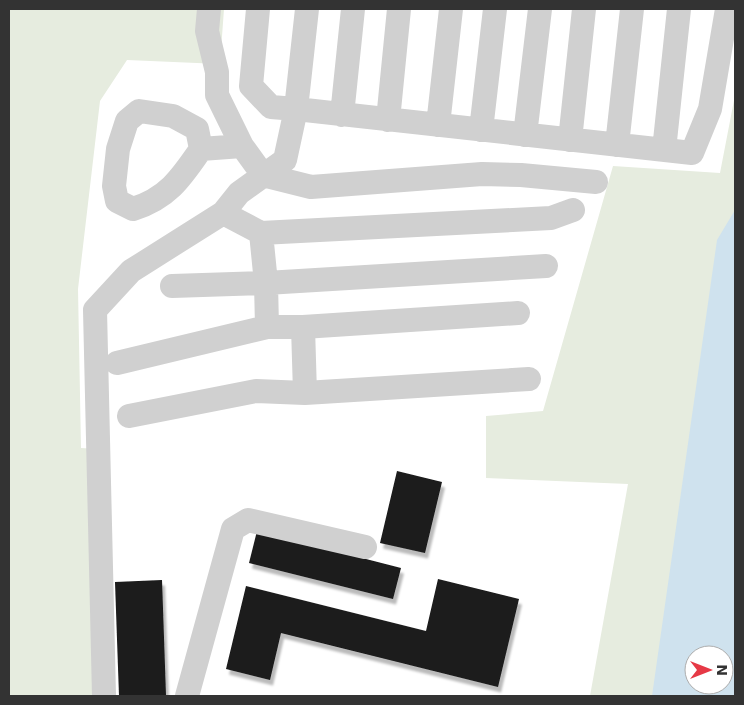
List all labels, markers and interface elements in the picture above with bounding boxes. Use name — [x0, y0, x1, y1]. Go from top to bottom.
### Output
north arrow — [684, 645, 734, 695]
text: N — [714, 664, 730, 676]

